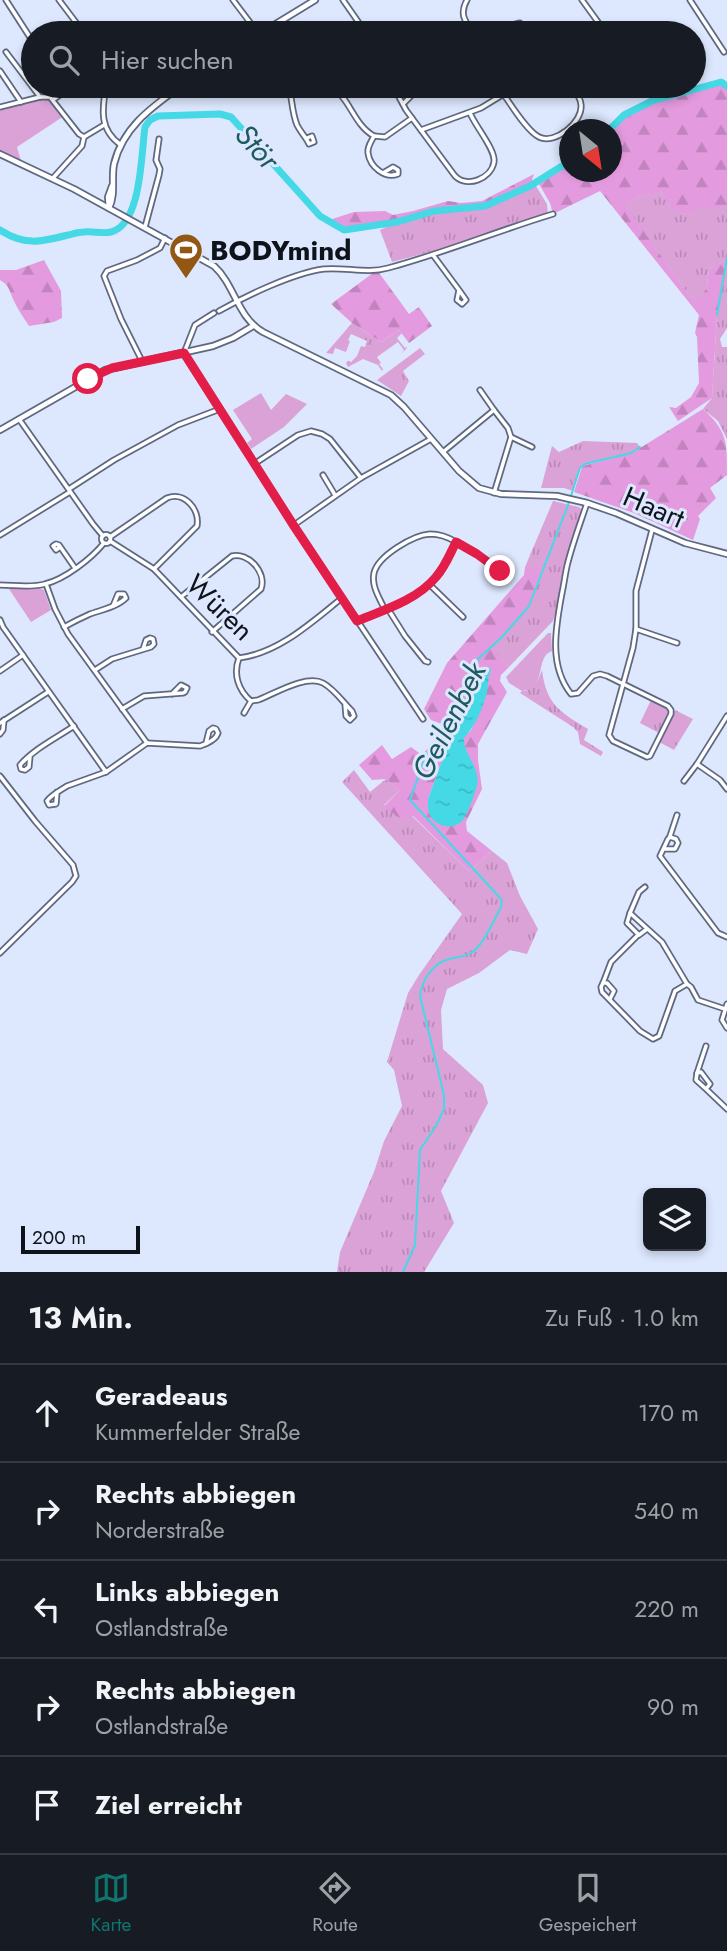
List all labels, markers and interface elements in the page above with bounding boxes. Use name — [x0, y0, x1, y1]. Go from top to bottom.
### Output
search box — [21, 21, 706, 98]
icon: search — [45, 41, 83, 79]
text: Hier suchen — [101, 41, 234, 79]
water label: Stör — [225, 114, 291, 181]
north arrow — [559, 119, 622, 182]
place label: BODYmind — [210, 230, 352, 271]
sports icon: BODYmind — [167, 231, 205, 280]
route start — [72, 363, 103, 394]
street label: Haart — [617, 476, 691, 539]
route end — [484, 555, 515, 586]
street label: Würen — [176, 565, 263, 650]
water label: Geilenbek — [401, 654, 497, 787]
map controls — [643, 1188, 706, 1251]
button: layers — [643, 1188, 706, 1251]
scale bar — [21, 1223, 140, 1255]
text: 200 m — [32, 1224, 86, 1251]
text: 13 Min. — [28, 1296, 133, 1339]
text: Zu Fuß · 1.0 km — [545, 1301, 699, 1335]
text: Geradeaus — [95, 1377, 228, 1415]
icon: ahead — [28, 1394, 66, 1432]
text: 170 m — [638, 1396, 699, 1430]
text: Kummerfelder Straße — [95, 1415, 300, 1449]
text: Rechts abbiegen — [95, 1475, 296, 1513]
icon: right — [28, 1492, 66, 1530]
text: 540 m — [634, 1494, 699, 1528]
text: Norderstraße — [95, 1513, 225, 1547]
text: Links abbiegen — [95, 1573, 279, 1611]
icon: left — [28, 1590, 66, 1628]
text: 220 m — [634, 1592, 699, 1626]
text: Ostlandstraße — [95, 1611, 228, 1645]
text: Rechts abbiegen — [95, 1671, 296, 1709]
icon: right — [28, 1688, 66, 1726]
text: 90 m — [647, 1690, 699, 1724]
text: Ostlandstraße — [95, 1709, 228, 1743]
icon: arrive — [28, 1786, 66, 1824]
text: Ziel erreicht — [95, 1786, 242, 1824]
tab: Karte — [91, 1869, 131, 1938]
tab: Route — [312, 1869, 358, 1938]
tab: Gespeichert — [539, 1869, 636, 1938]

